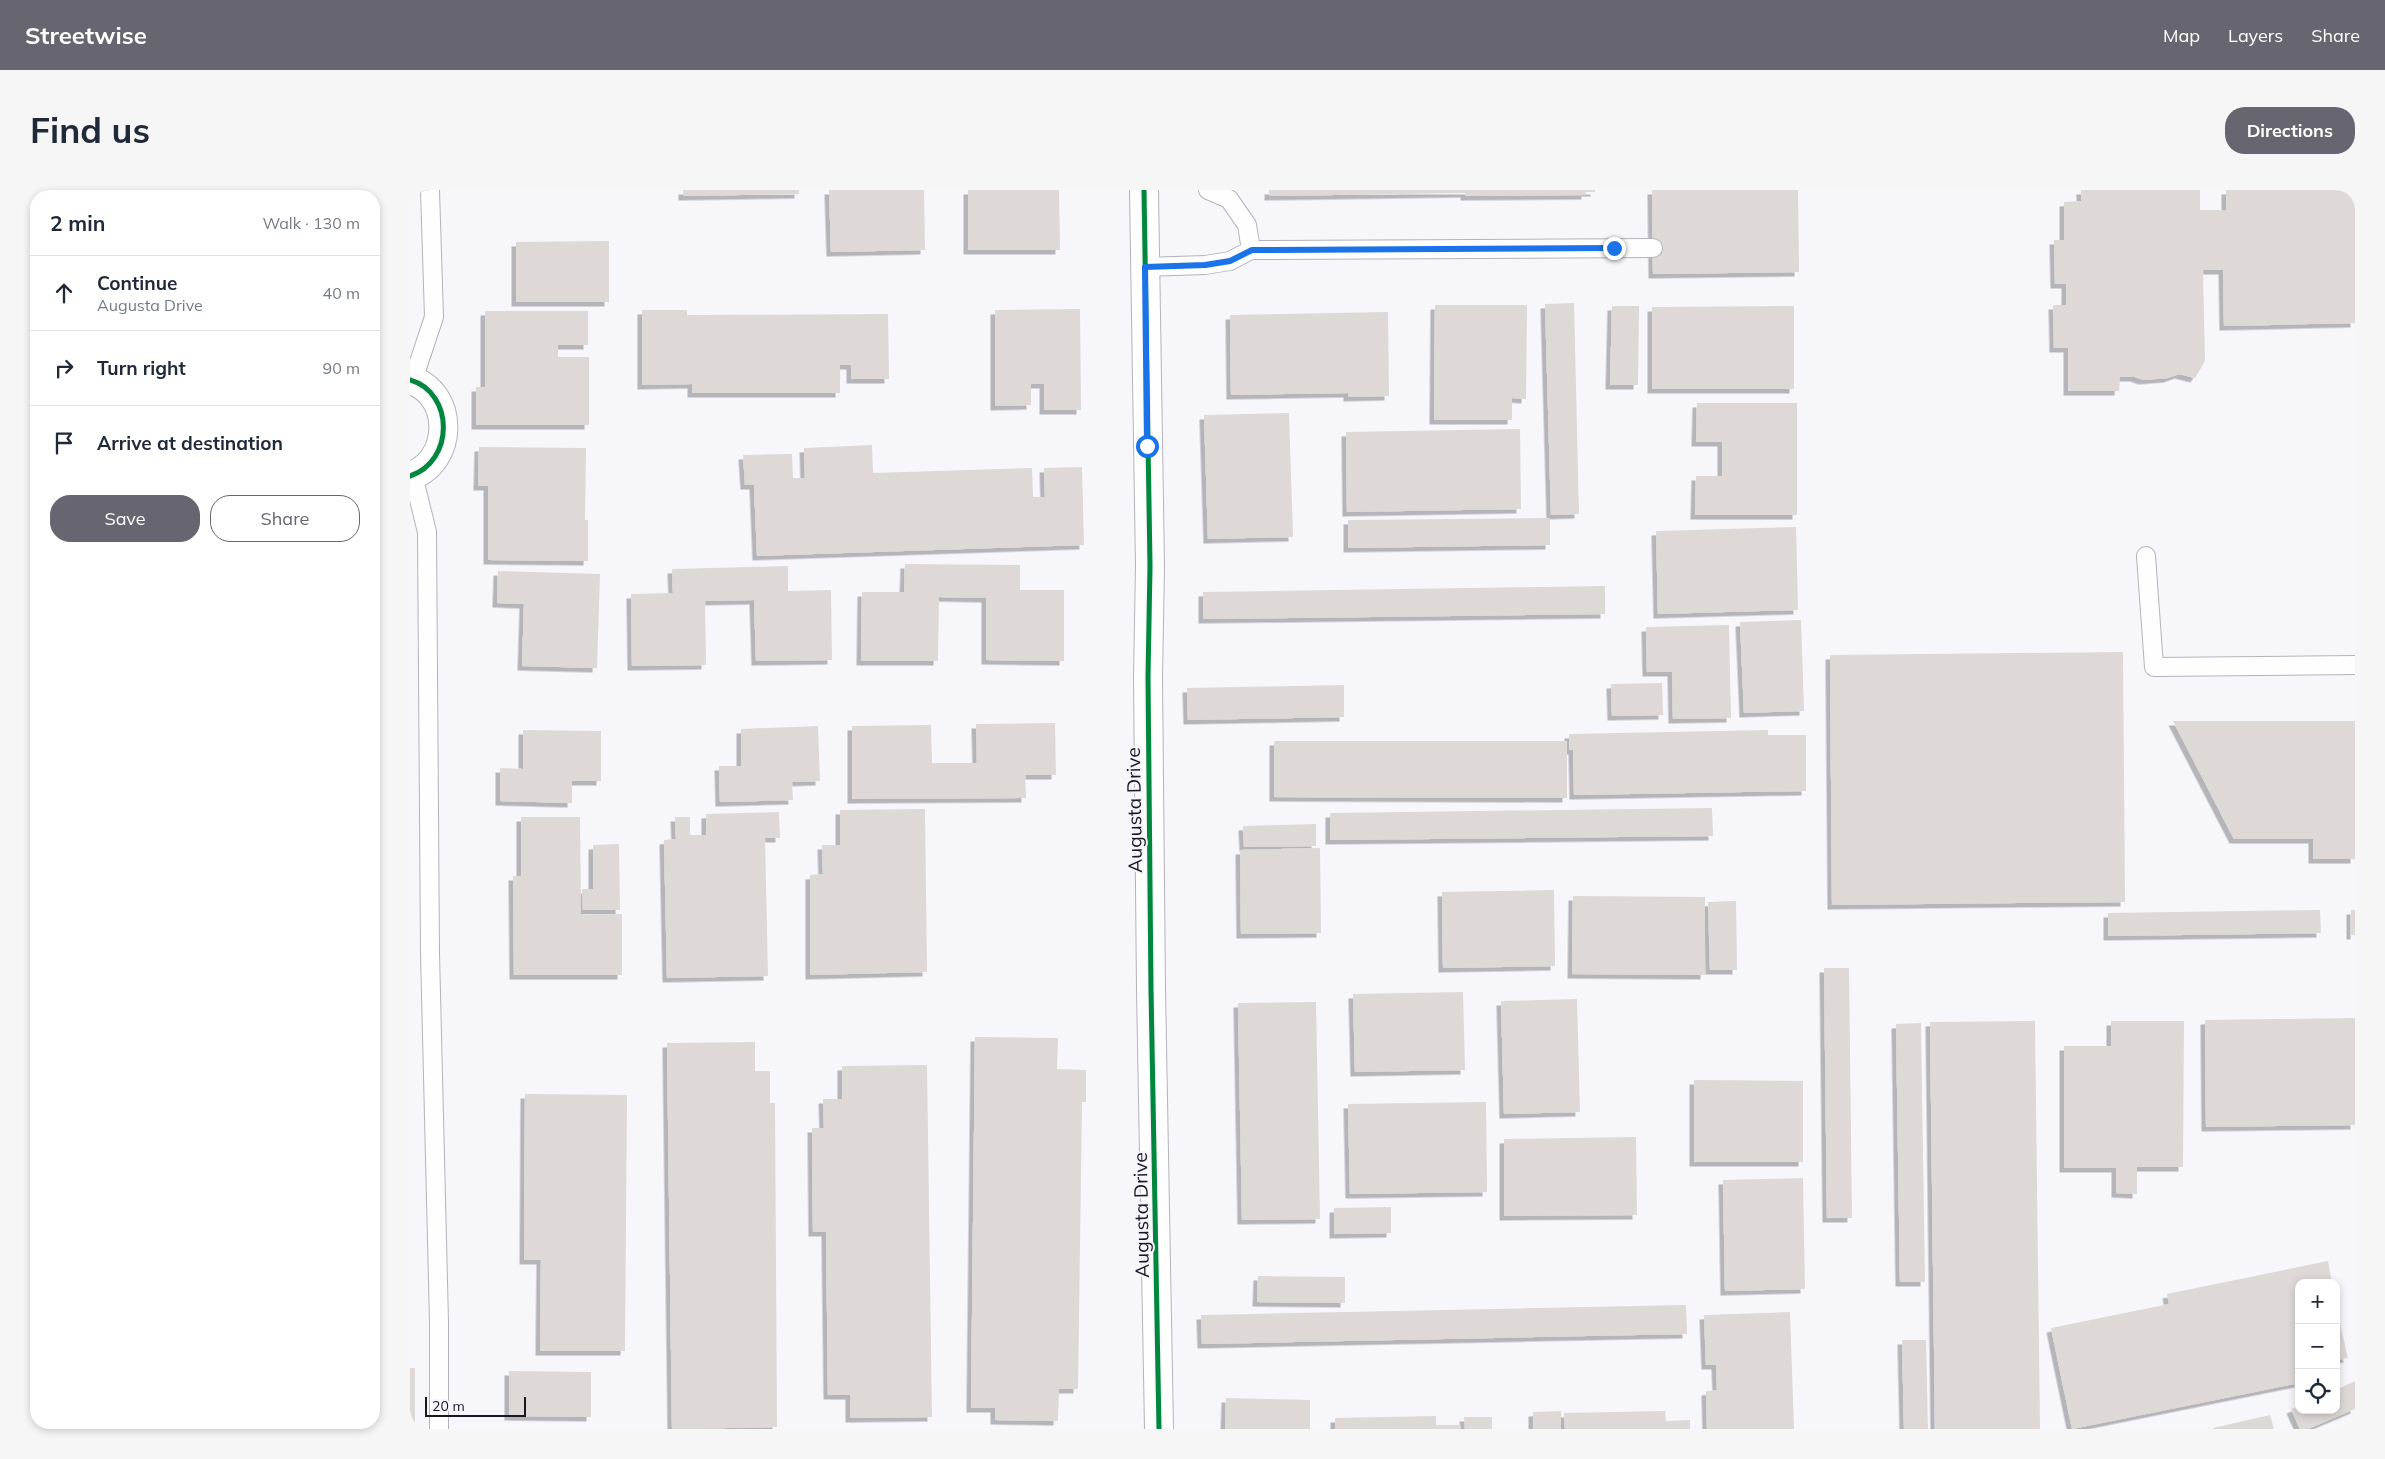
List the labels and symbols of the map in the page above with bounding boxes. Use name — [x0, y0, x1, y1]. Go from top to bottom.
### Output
route end — [1603, 237, 1626, 260]
route start — [1136, 435, 1159, 458]
street label: Augusta Drive — [1121, 747, 1147, 873]
street label: Augusta Drive — [1128, 1152, 1154, 1278]
scale bar — [425, 1394, 526, 1417]

